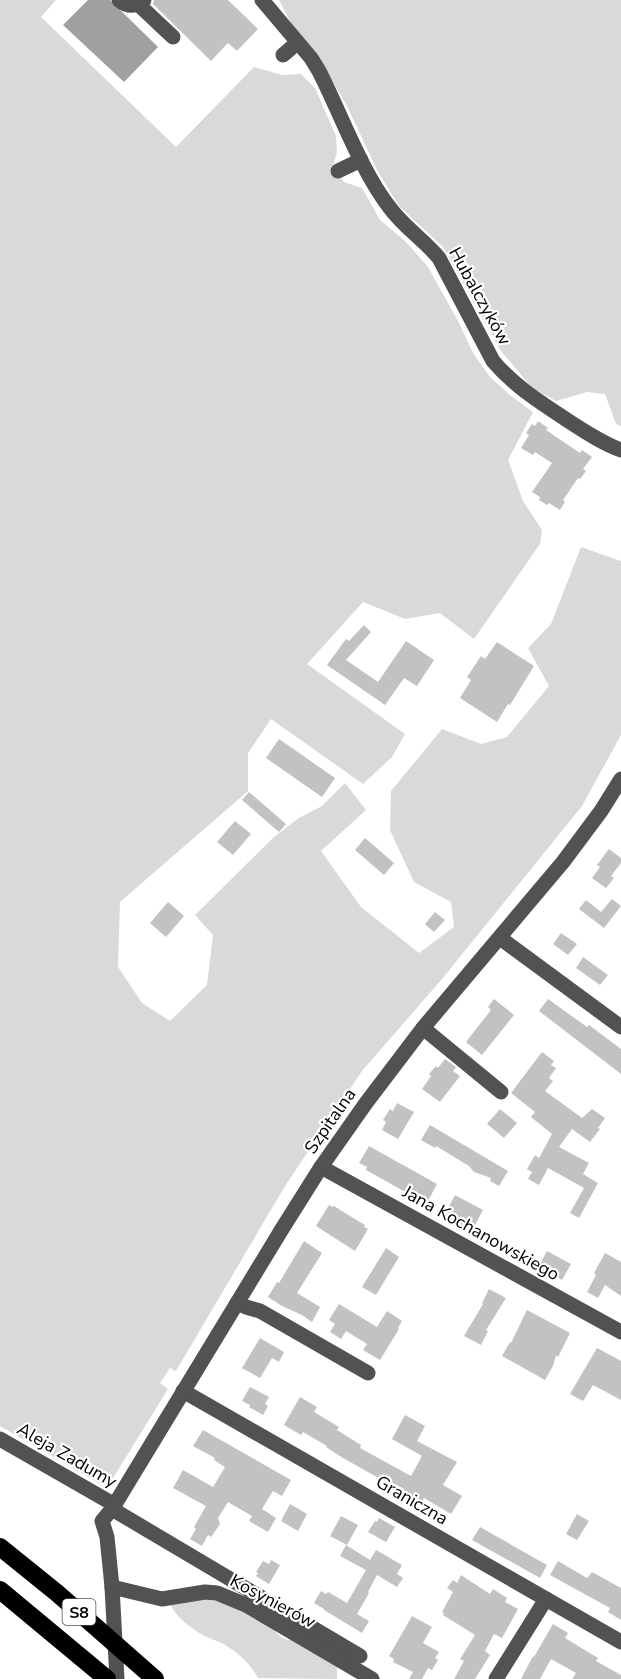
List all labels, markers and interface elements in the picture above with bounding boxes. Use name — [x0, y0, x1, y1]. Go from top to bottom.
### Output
street label: Hubalczyków — [443, 243, 517, 349]
street label: Szpitalna — [299, 1083, 361, 1159]
street label: Jana Kochanowskiego — [397, 1179, 564, 1286]
street label: Aleja Zadumy — [13, 1417, 122, 1494]
street label: Graniczna — [371, 1470, 453, 1530]
street label: Kosynierów — [226, 1568, 320, 1634]
road number: S8 — [62, 1599, 96, 1625]

